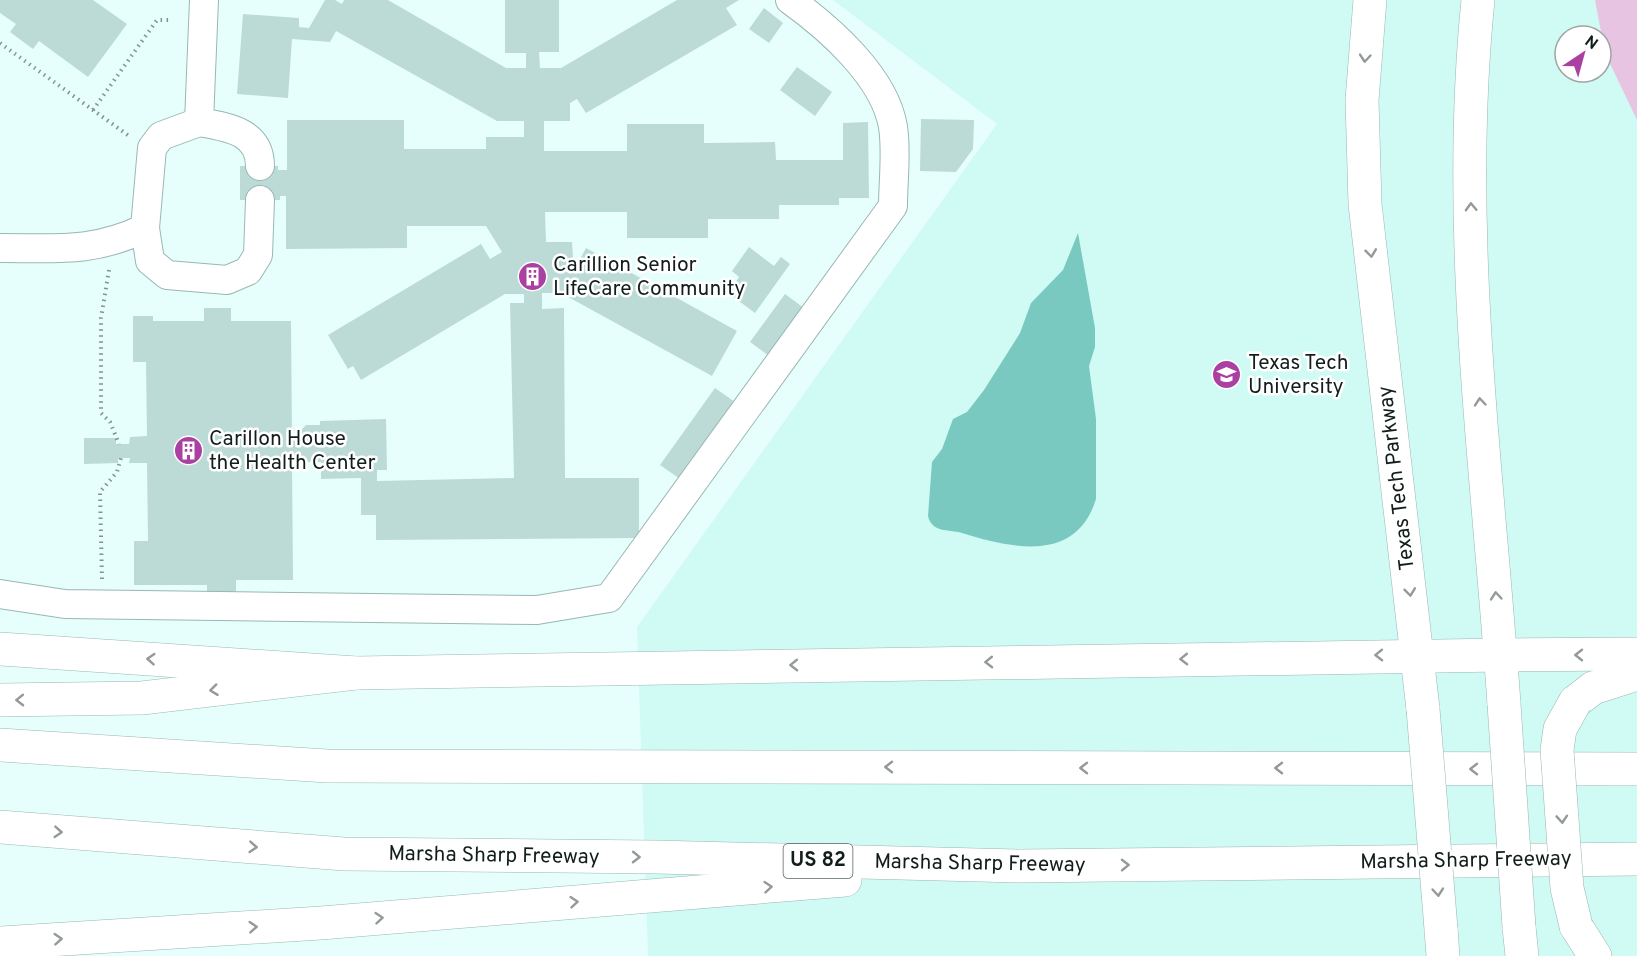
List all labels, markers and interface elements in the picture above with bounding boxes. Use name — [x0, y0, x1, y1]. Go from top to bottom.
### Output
north arrow — [1553, 24, 1613, 84]
text: N — [1580, 32, 1601, 55]
one-way arrow — [1359, 54, 1372, 63]
one-way arrow — [1465, 203, 1477, 212]
one-way arrow — [1364, 248, 1377, 257]
place label: Carillion Senior LifeCare Community — [553, 252, 745, 303]
building icon: Carillion Senior LifeCare Community — [516, 261, 548, 293]
place label: Texas Tech University — [1248, 350, 1349, 401]
school or university icon: Texas Tech University — [1211, 359, 1243, 391]
street label: Texas Tech Parkway — [1372, 384, 1422, 572]
one-way arrow — [1474, 397, 1487, 406]
place label: Carillon House the Health Center — [209, 426, 376, 477]
building icon: Carillon House the Health Center — [172, 435, 204, 467]
one-way arrow — [1404, 587, 1416, 596]
one-way arrow — [1490, 592, 1503, 601]
one-way arrow — [1574, 648, 1583, 661]
one-way arrow — [1375, 649, 1384, 662]
one-way arrow — [146, 653, 155, 666]
one-way arrow — [1180, 653, 1189, 665]
one-way arrow — [985, 656, 994, 668]
one-way arrow — [790, 659, 799, 672]
one-way arrow — [210, 683, 219, 695]
one-way arrow — [15, 694, 24, 706]
one-way arrow — [884, 761, 893, 773]
one-way arrow — [1079, 762, 1088, 774]
one-way arrow — [1274, 762, 1283, 774]
one-way arrow — [1469, 763, 1478, 775]
one-way arrow — [1555, 814, 1568, 823]
one-way arrow — [54, 825, 63, 838]
one-way arrow — [248, 840, 257, 853]
street label: Marsha Sharp Freeway — [388, 841, 600, 871]
road number: US 82 — [784, 844, 852, 878]
street label: Marsha Sharp Freeway — [1360, 846, 1572, 876]
street label: Marsha Sharp Freeway — [874, 849, 1086, 879]
one-way arrow — [632, 851, 641, 863]
one-way arrow — [1121, 859, 1130, 871]
one-way arrow — [764, 880, 773, 893]
one-way arrow — [1431, 888, 1444, 897]
one-way arrow — [569, 896, 578, 909]
one-way arrow — [375, 912, 384, 925]
one-way arrow — [249, 920, 258, 933]
one-way arrow — [54, 933, 63, 946]

